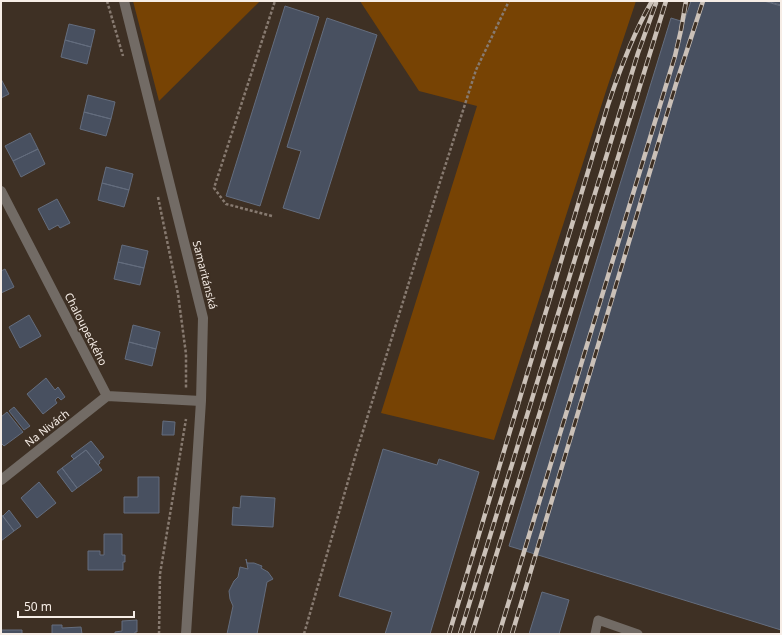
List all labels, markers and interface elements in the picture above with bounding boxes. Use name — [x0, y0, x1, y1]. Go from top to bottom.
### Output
street label: Samaritánská — [190, 239, 221, 311]
street label: Chaloupeckého — [62, 290, 111, 368]
street label: Na Nivách — [21, 406, 72, 450]
scale bar — [18, 593, 134, 619]
text: 50 m — [24, 598, 52, 615]

